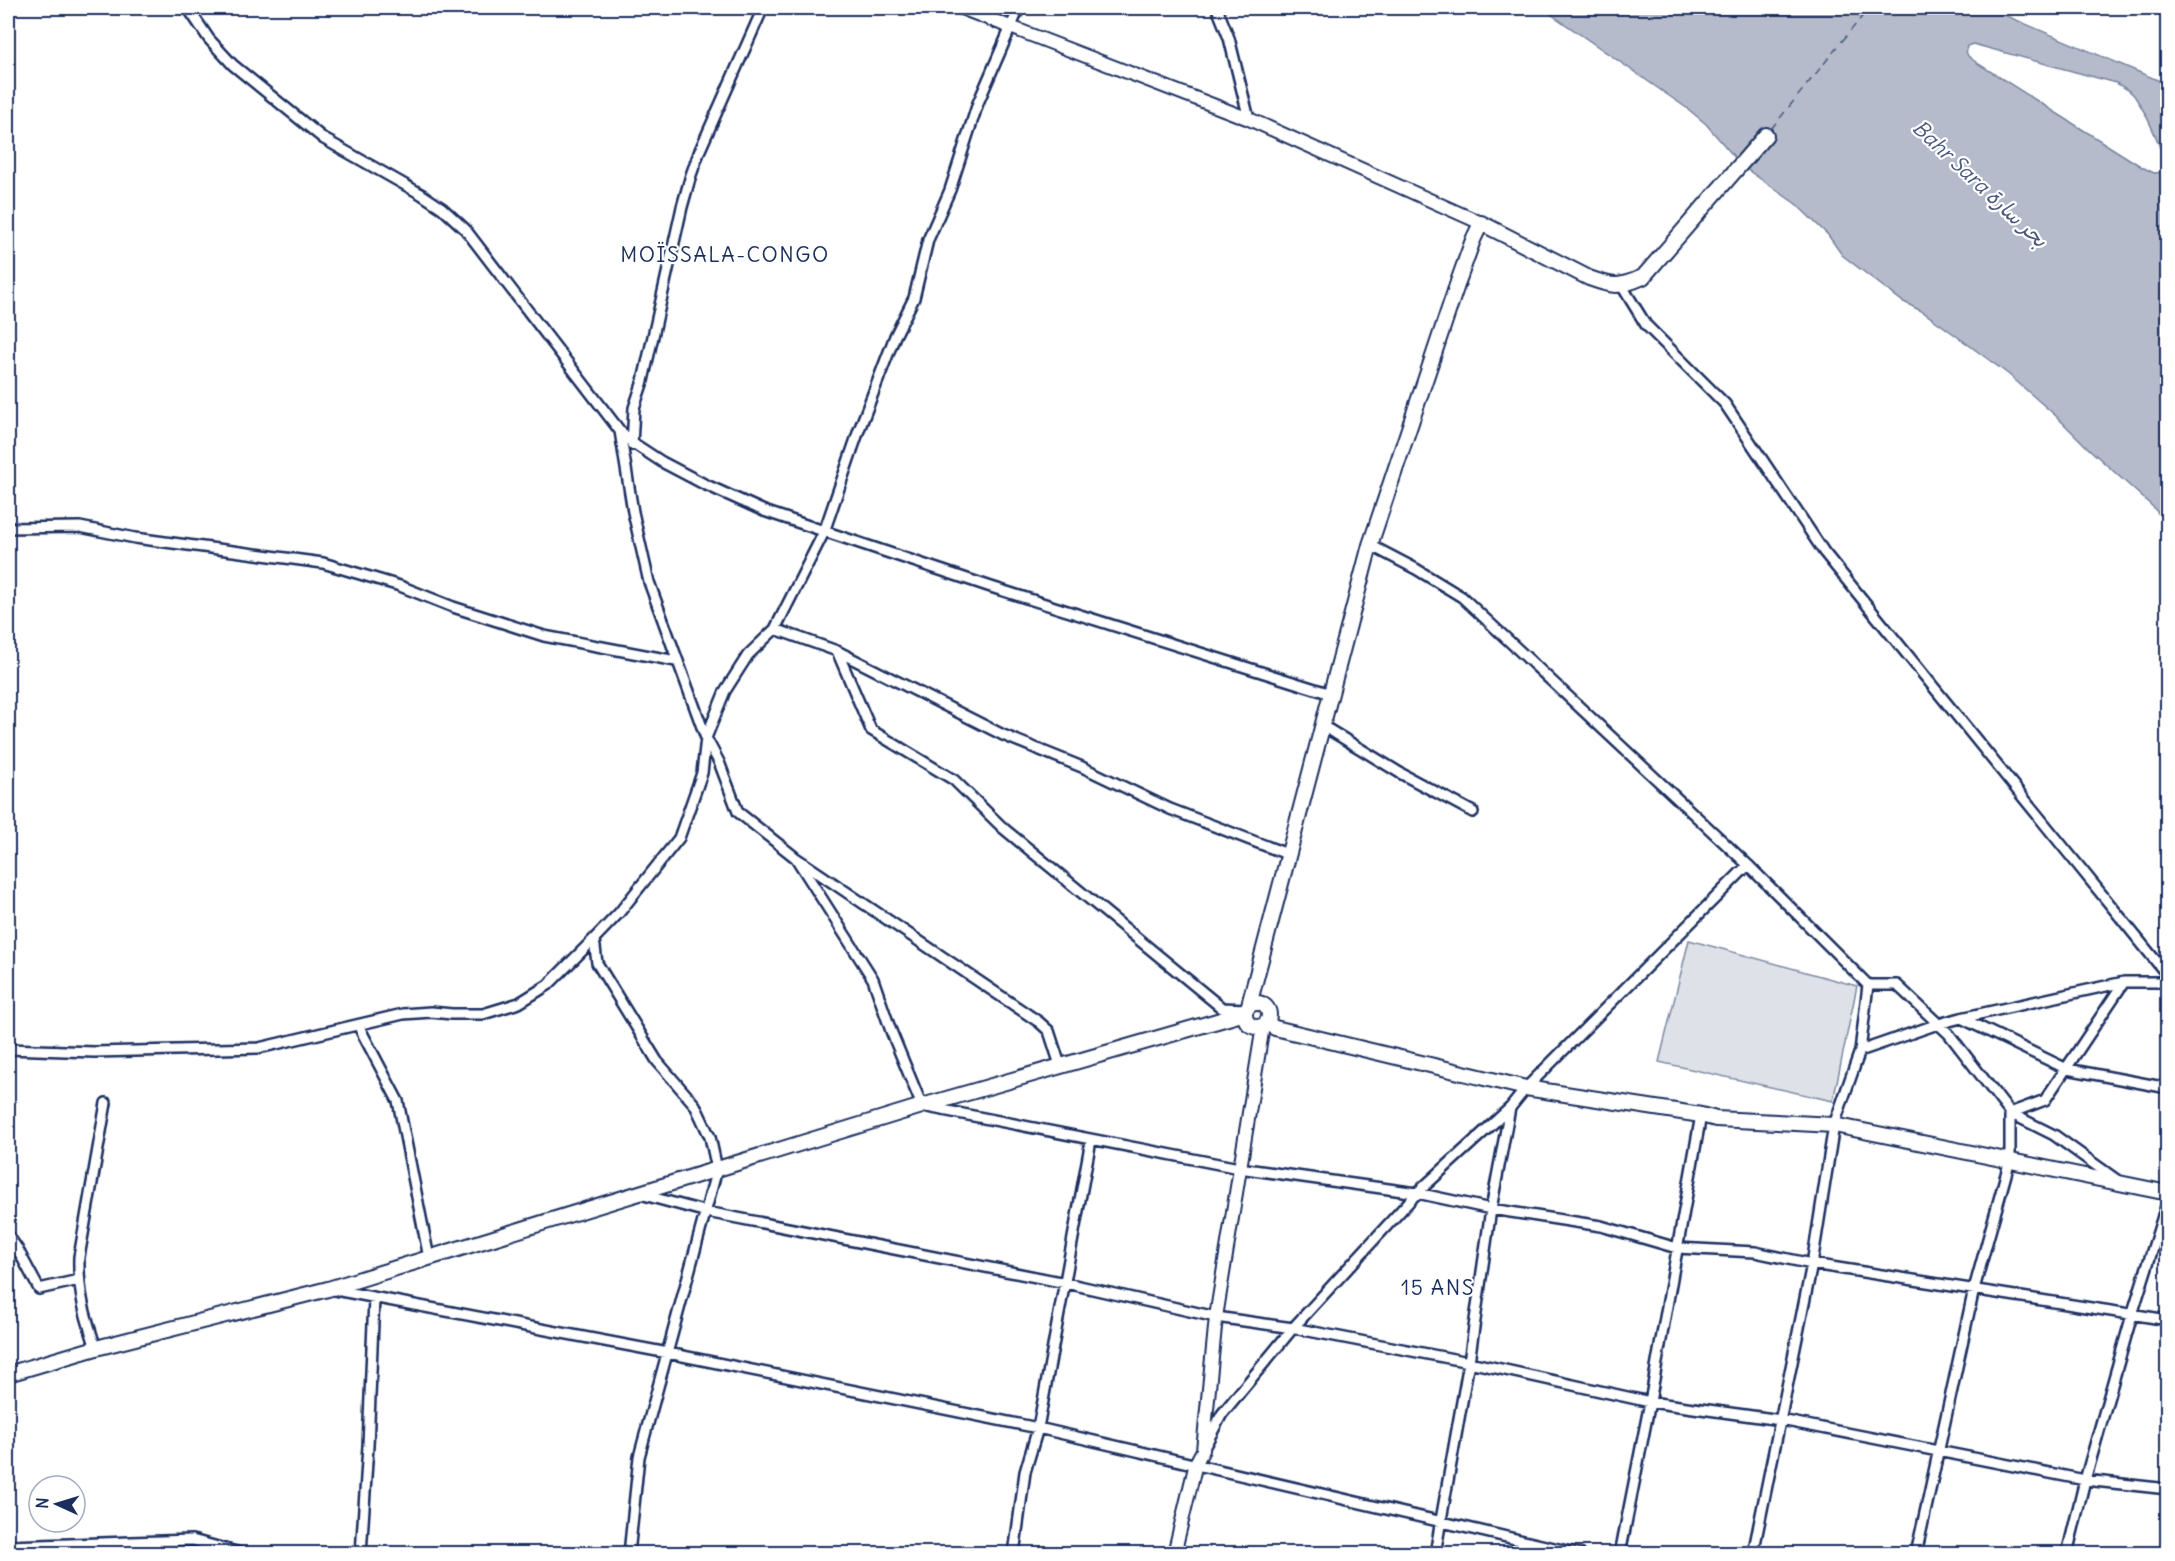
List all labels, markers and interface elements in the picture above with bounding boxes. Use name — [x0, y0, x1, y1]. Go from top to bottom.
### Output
water label: Bahr Sara بحر سارة — [1907, 114, 2054, 254]
district label: MOÏSSALA-CONGO — [620, 241, 830, 268]
district label: 15 ANS — [1401, 1274, 1475, 1301]
north arrow — [27, 1474, 87, 1534]
text: N — [32, 1497, 52, 1509]

